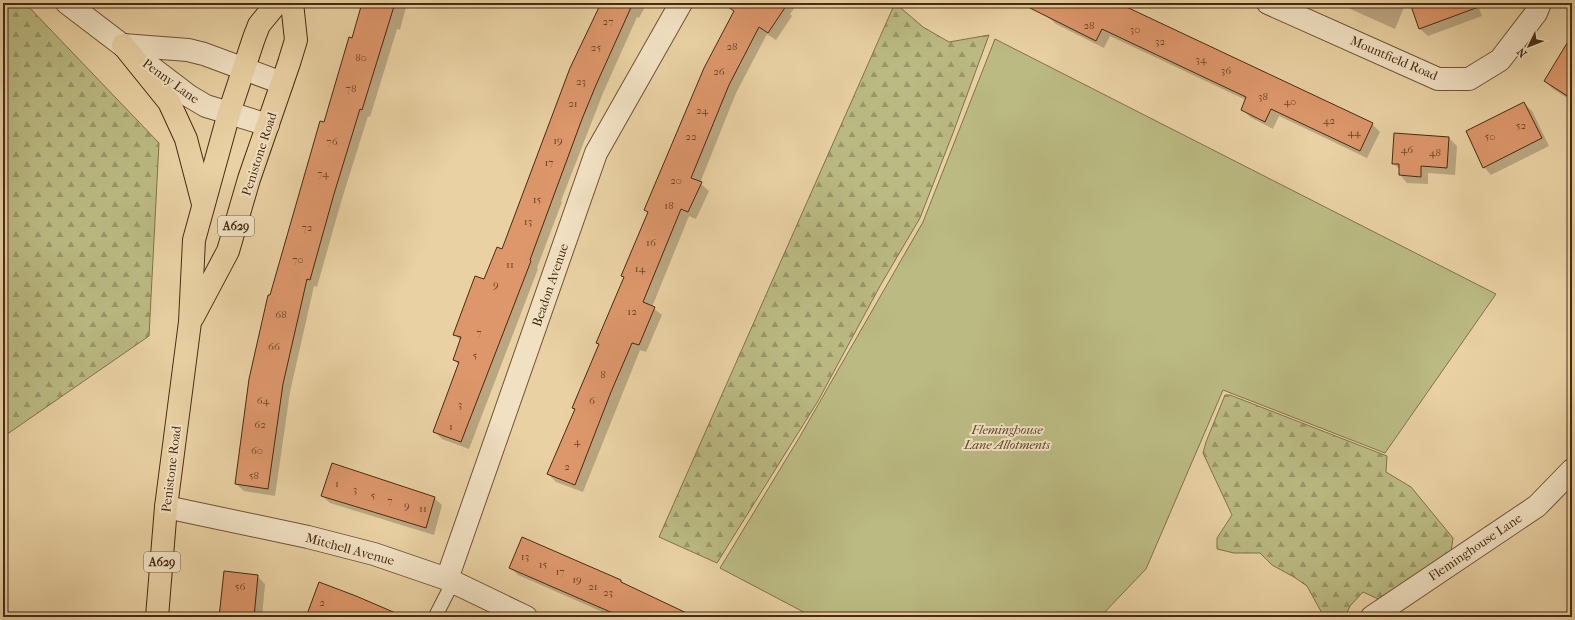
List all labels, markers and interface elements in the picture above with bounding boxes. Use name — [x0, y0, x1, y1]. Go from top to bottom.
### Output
house number: 27 — [603, 15, 613, 28]
house number: 28 — [1083, 19, 1095, 32]
house number: 30 — [1130, 23, 1140, 36]
north arrow — [1509, 26, 1549, 66]
street label: Mountfield Road — [1348, 33, 1441, 84]
house number: 32 — [1155, 35, 1165, 48]
house number: 28 — [726, 40, 738, 53]
house number: 25 — [591, 41, 601, 54]
text: N — [1514, 45, 1530, 60]
house number: 80 — [355, 51, 367, 64]
house number: 34 — [1195, 53, 1207, 66]
street label: Penny Lane — [140, 55, 203, 107]
house number: 36 — [1221, 64, 1231, 77]
house number: 26 — [713, 65, 725, 78]
house number: 23 — [576, 75, 586, 88]
house number: 78 — [346, 82, 356, 95]
house number: 38 — [1258, 90, 1268, 103]
house number: 40 — [1284, 95, 1296, 108]
house number: 21 — [568, 97, 578, 110]
house number: 24 — [696, 104, 709, 117]
street label: Penistone Road — [238, 109, 280, 198]
house number: 42 — [1323, 114, 1335, 127]
house number: 52 — [1516, 119, 1527, 132]
house number: 44 — [1347, 126, 1361, 139]
house number: 22 — [685, 130, 697, 143]
house number: 50 — [1485, 130, 1495, 143]
house number: 19 — [553, 134, 563, 147]
house number: 76 — [326, 135, 338, 148]
house number: 46 — [1401, 143, 1413, 156]
house number: 48 — [1429, 146, 1441, 159]
house number: 17 — [544, 156, 554, 169]
house number: 74 — [317, 167, 329, 180]
house number: 20 — [670, 174, 682, 187]
house number: 15 — [533, 193, 542, 206]
house number: 18 — [664, 199, 674, 212]
house number: 13 — [524, 215, 532, 228]
road number: A629 — [218, 216, 254, 236]
house number: 72 — [302, 221, 313, 234]
house number: 16 — [646, 236, 656, 249]
street label: Beadon Avenue — [529, 241, 571, 328]
house number: 70 — [292, 253, 304, 266]
house number: 11 — [506, 258, 514, 271]
house number: 14 — [635, 262, 646, 275]
house number: 9 — [493, 278, 499, 291]
house number: 12 — [627, 305, 637, 318]
house number: 68 — [275, 308, 287, 321]
house number: 7 — [476, 326, 482, 339]
house number: 66 — [268, 340, 280, 353]
house number: 5 — [473, 349, 478, 362]
house number: 8 — [600, 368, 606, 381]
house number: 64 — [257, 394, 270, 407]
house number: 6 — [589, 394, 595, 407]
house number: 3 — [458, 398, 462, 411]
house number: 62 — [254, 418, 266, 431]
house number: 1 — [449, 420, 453, 433]
park label: Fleminghouse Lane Allotments — [963, 422, 1051, 452]
street label: Penistone Road — [158, 424, 184, 513]
house number: 4 — [574, 435, 581, 448]
house number: 60 — [251, 444, 263, 457]
house number: 2 — [564, 460, 570, 473]
house number: 58 — [249, 469, 259, 482]
house number: 1 — [335, 477, 339, 490]
house number: 3 — [353, 483, 357, 496]
house number: 5 — [371, 489, 376, 502]
house number: 7 — [387, 494, 393, 507]
house number: 9 — [404, 499, 410, 512]
house number: 11 — [419, 502, 427, 515]
street label: Fleminghouse Lane — [1426, 510, 1525, 584]
street label: Mitchell Avenue — [304, 530, 397, 568]
house number: 13 — [521, 550, 529, 563]
road number: A629 — [144, 552, 180, 572]
house number: 15 — [539, 558, 548, 571]
house number: 17 — [555, 565, 565, 578]
house number: 19 — [572, 573, 582, 586]
house number: 56 — [235, 580, 245, 593]
house number: 21 — [588, 580, 598, 593]
house number: 23 — [603, 586, 613, 599]
house number: 2 — [319, 596, 325, 609]

